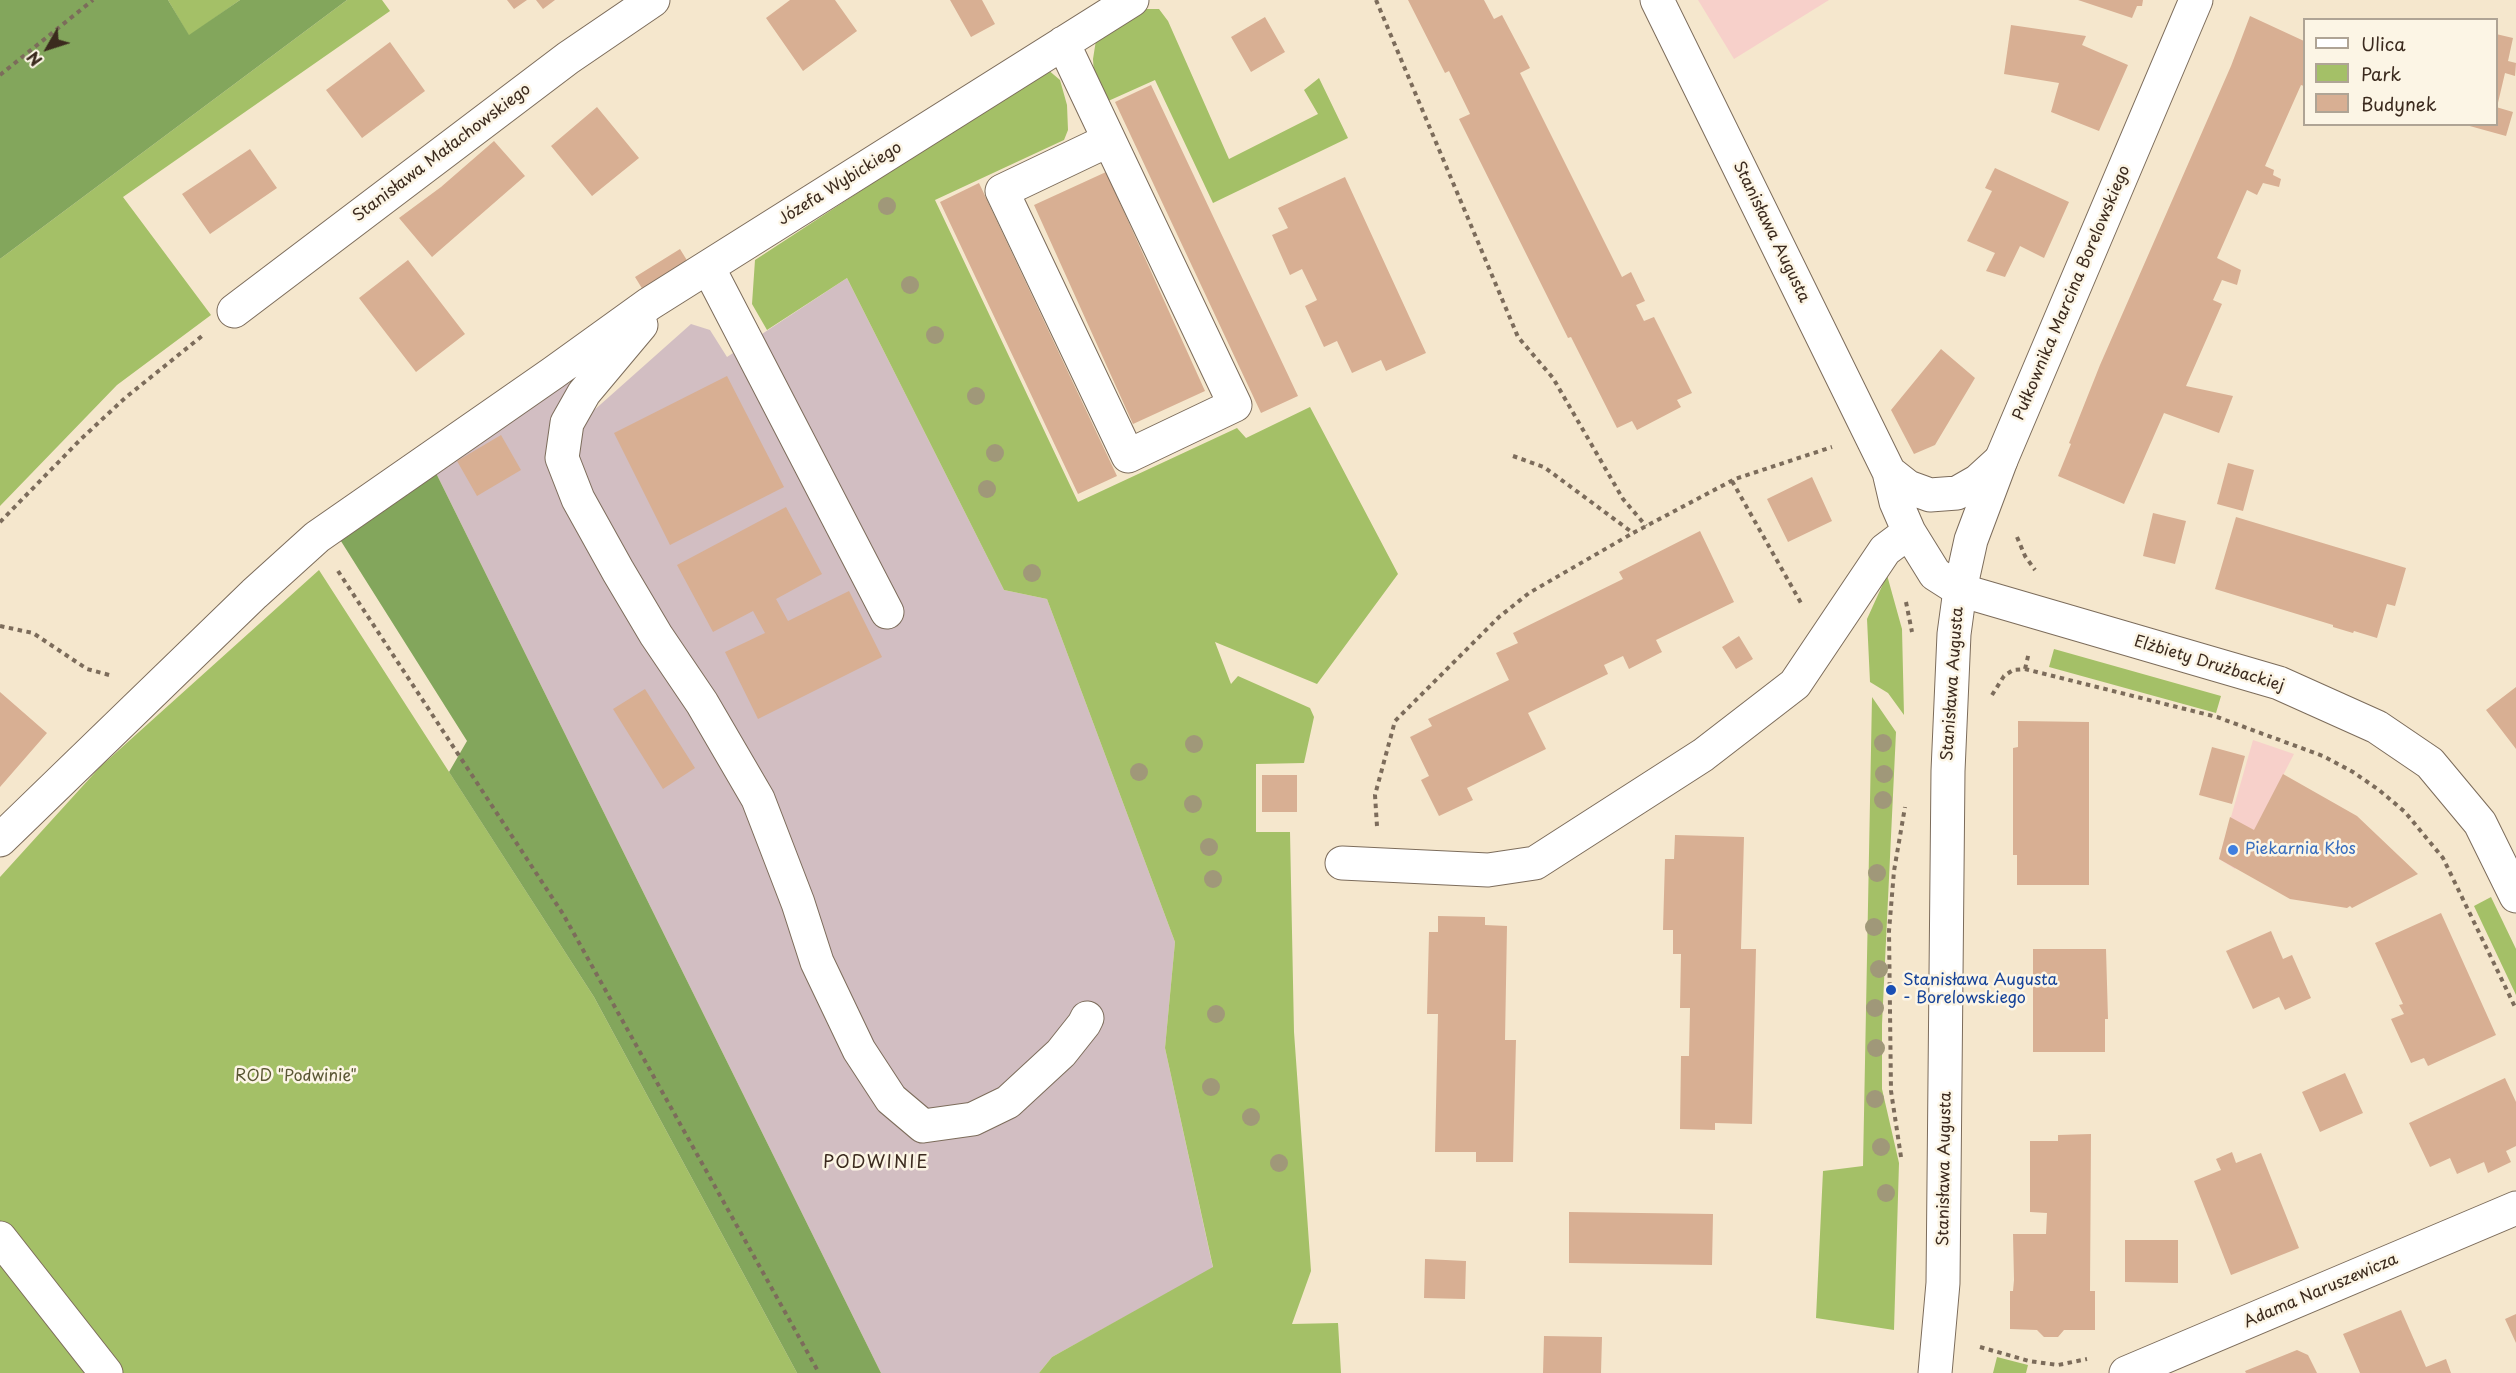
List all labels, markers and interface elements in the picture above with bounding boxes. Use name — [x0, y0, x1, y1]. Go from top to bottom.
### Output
north arrow — [18, 18, 78, 78]
legend — [2303, 18, 2498, 126]
text: Ulica — [2361, 30, 2406, 57]
text: N — [21, 47, 47, 72]
text: Park — [2361, 60, 2401, 87]
street label: Stanisława Małachowskiego — [349, 80, 535, 226]
text: Budynek — [2361, 90, 2437, 117]
street label: Józefa Wybickiego — [775, 138, 905, 230]
street label: Stanisława Augusta — [1729, 158, 1813, 306]
street label: Pułkownika Marcina Borelowskiego — [2009, 163, 2135, 423]
street label: Stanisława Augusta — [1938, 606, 1968, 762]
street label: Elżbiety Drużbackiej — [2132, 632, 2286, 696]
place label: Piekarnia Kłos — [2245, 840, 2356, 860]
marker: Piekarnia Kłos — [2226, 843, 2240, 857]
place label: Stanisława Augusta - Borelowskiego — [1903, 971, 2058, 1009]
marker: Stanisława Augusta - Borelowskiego — [1884, 983, 1898, 997]
park label: ROD "Podwinie" — [235, 1067, 357, 1087]
street label: Stanisława Augusta — [1934, 1092, 1956, 1246]
district label: PODWINIE — [822, 1152, 930, 1174]
street label: Adama Naruszewicza — [2241, 1250, 2401, 1332]

